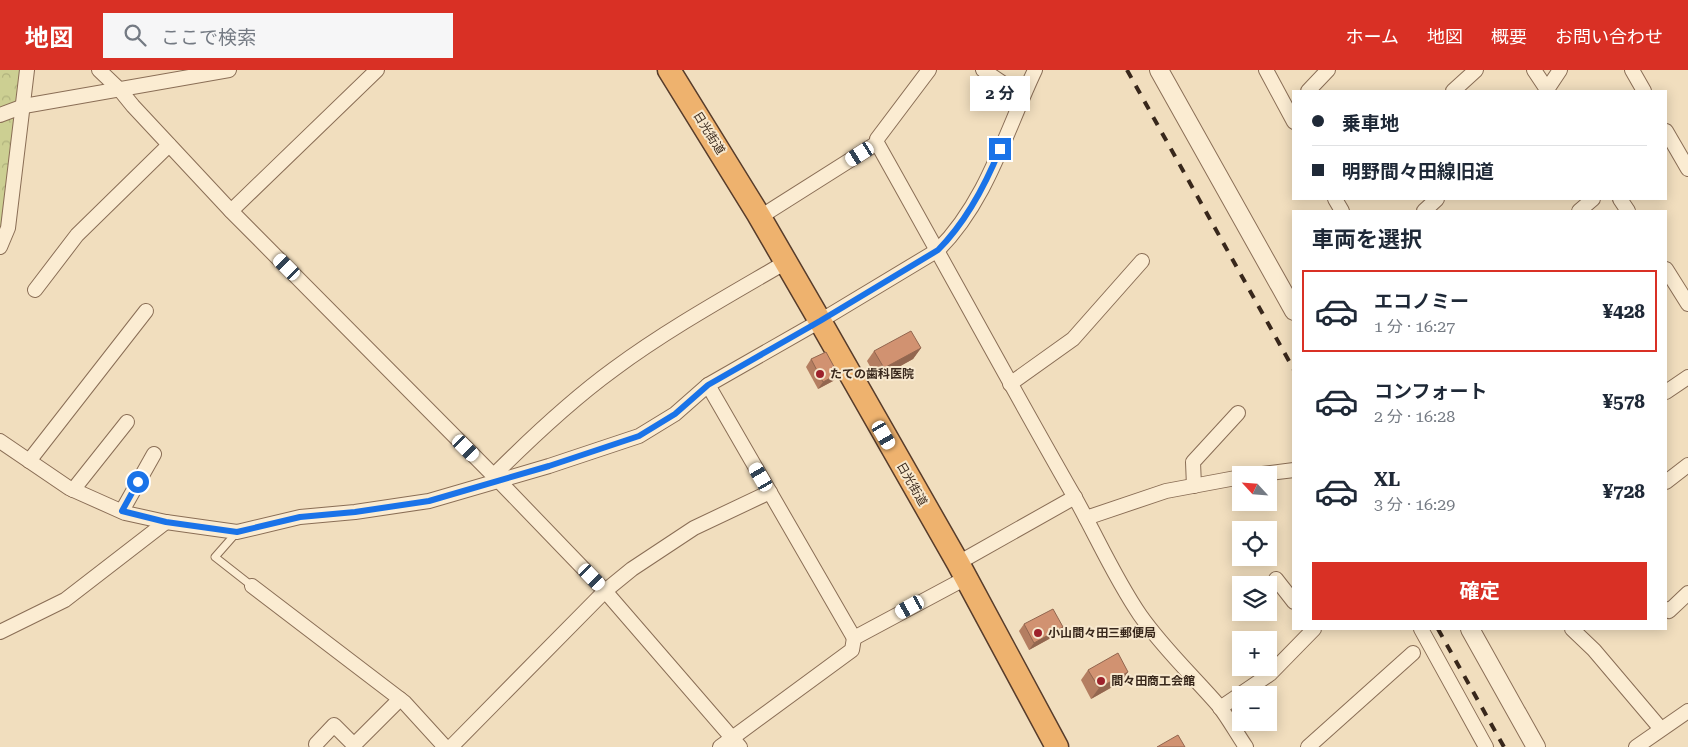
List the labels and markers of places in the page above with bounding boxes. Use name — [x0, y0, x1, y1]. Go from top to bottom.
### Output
place label: たての歯科医院 — [830, 367, 914, 381]
marker: たての歯科医院 — [814, 368, 826, 380]
place label: 小山間々田三郵便局 — [1048, 626, 1156, 640]
marker: 小山間々田三郵便局 — [1032, 627, 1044, 639]
place label: 間々田商工会館 — [1111, 674, 1195, 688]
marker: 間々田商工会館 — [1095, 675, 1107, 687]

